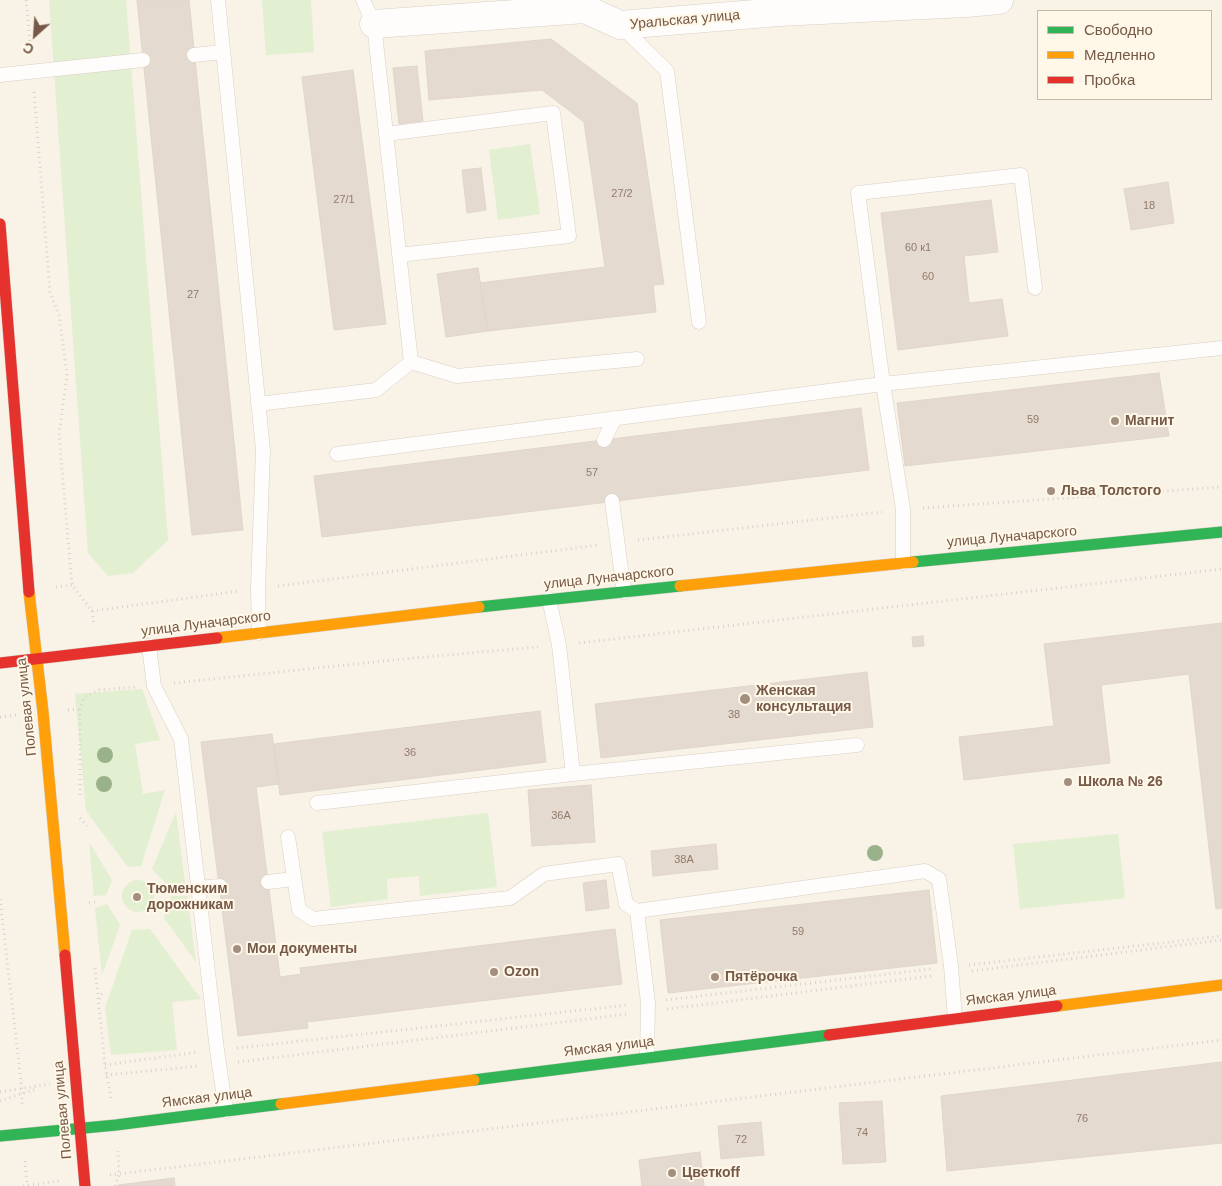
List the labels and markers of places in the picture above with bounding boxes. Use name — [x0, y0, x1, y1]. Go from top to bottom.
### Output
place label: Магнит — [1125, 413, 1174, 429]
marker: Магнит — [1109, 415, 1121, 427]
place label: Льва Толстого — [1061, 483, 1161, 499]
marker: Льва Толстого — [1045, 485, 1057, 497]
place label: Женская консультация — [756, 683, 852, 716]
marker: Женская консультация — [738, 692, 752, 706]
place label: Школа № 26 — [1078, 774, 1163, 790]
marker: Школа № 26 — [1062, 776, 1074, 788]
place label: Тюменским дорожникам — [147, 881, 233, 914]
marker: Тюменским дорожникам — [131, 891, 143, 903]
place label: Мои документы — [247, 941, 357, 957]
marker: Мои документы — [231, 943, 243, 955]
place label: Ozon — [504, 964, 539, 980]
marker: Ozon — [488, 966, 500, 978]
place label: Пятёрочка — [725, 969, 798, 985]
marker: Пятёрочка — [709, 971, 721, 983]
place label: Цветкоff — [682, 1165, 740, 1181]
marker: Цветкоff — [666, 1167, 678, 1179]

